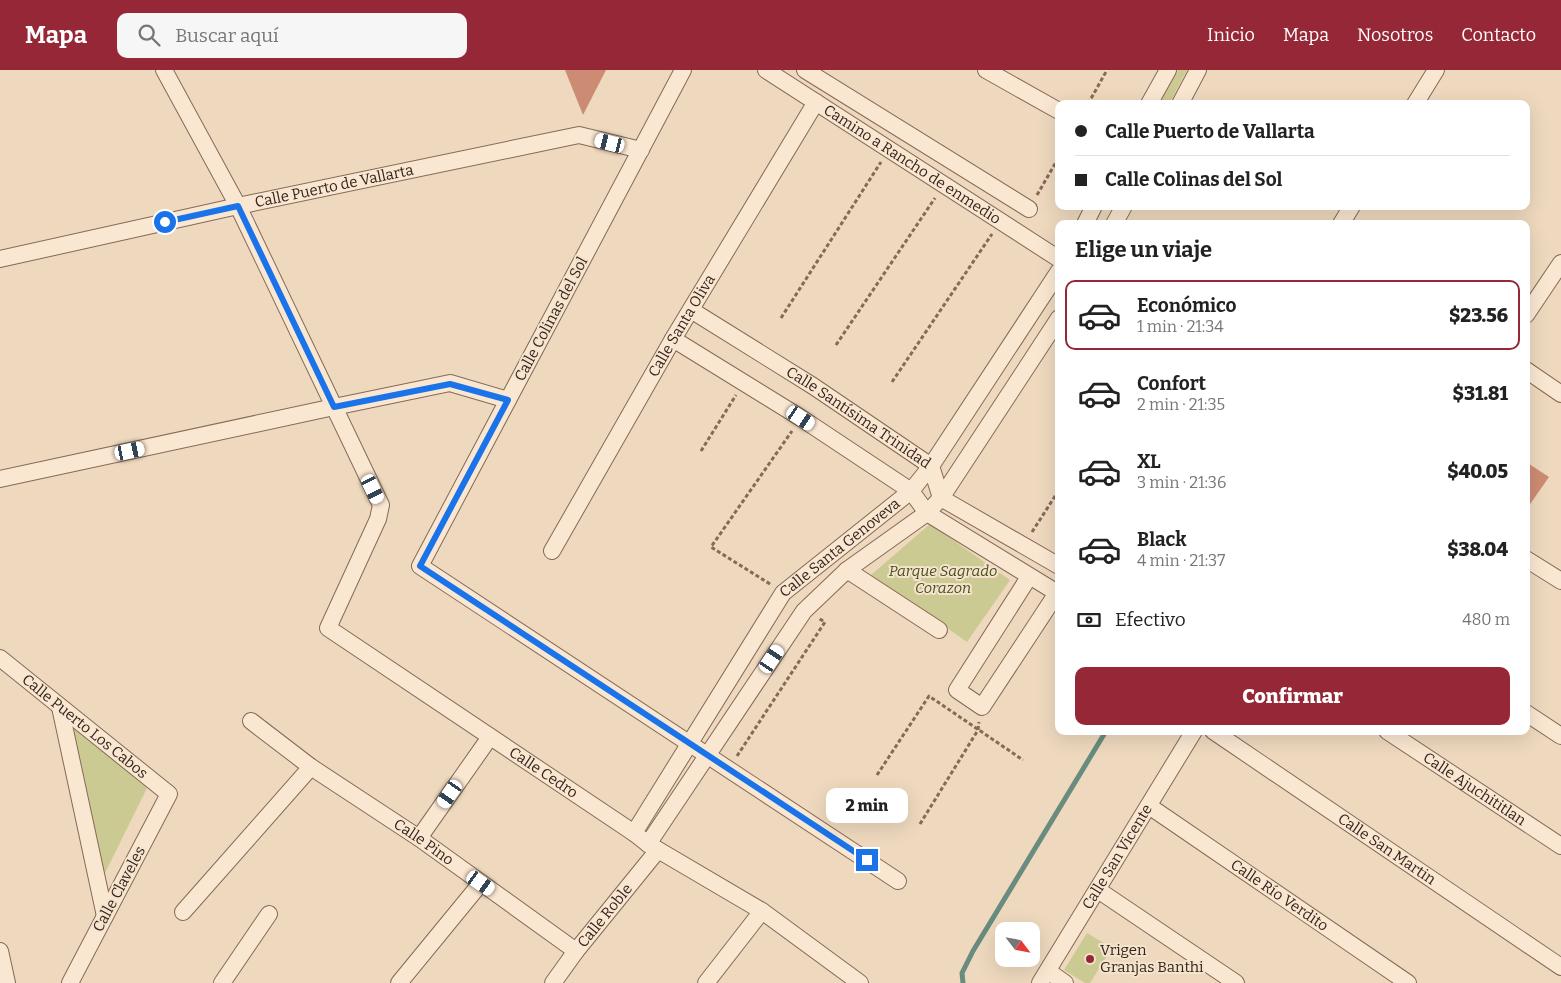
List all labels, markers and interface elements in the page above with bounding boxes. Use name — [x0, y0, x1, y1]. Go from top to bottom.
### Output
search box — [117, 13, 467, 58]
text: Mapa — [25, 21, 87, 49]
icon: search — [135, 21, 163, 49]
text: Buscar aquí — [175, 24, 279, 47]
text: Inicio — [1207, 24, 1255, 46]
text: Mapa — [1283, 24, 1329, 46]
text: Nosotros — [1357, 24, 1433, 46]
text: Contacto — [1461, 24, 1536, 46]
street label: Camino a Rancho de enmedio — [820, 101, 1004, 228]
text: Calle Puerto de Vallarta — [1105, 120, 1315, 143]
car — [593, 132, 626, 154]
street label: Calle Puerto de Vallarta — [253, 161, 415, 211]
text: Calle Colinas del Sol — [1105, 168, 1283, 191]
route start — [154, 211, 176, 233]
text: Elige un viaje — [1075, 236, 1212, 263]
street label: Calle Colinas del Sol — [511, 254, 591, 384]
street label: Calle Santa Oliva — [644, 271, 719, 380]
icon: car — [1077, 293, 1122, 338]
text: Económico — [1137, 294, 1237, 317]
text: $23.56 — [1449, 304, 1508, 327]
text: 1 min · 21:34 — [1137, 317, 1224, 336]
street label: Calle Santísima Trinidad — [783, 363, 934, 472]
icon: car — [1077, 371, 1122, 416]
text: Confort — [1137, 372, 1206, 395]
text: $31.81 — [1453, 382, 1508, 405]
text: 2 min · 21:35 — [1137, 395, 1225, 414]
car — [784, 403, 817, 433]
car — [113, 441, 146, 461]
icon: car — [1077, 449, 1122, 494]
text: XL — [1137, 450, 1161, 473]
text: $40.05 — [1447, 460, 1508, 483]
car — [359, 472, 386, 506]
text: 3 min · 21:36 — [1137, 473, 1226, 492]
street label: Calle Santa Genoveva — [776, 494, 904, 601]
icon: car — [1077, 527, 1122, 572]
text: Black — [1137, 528, 1187, 551]
text: $38.04 — [1447, 538, 1508, 561]
text: 4 min · 21:37 — [1137, 551, 1225, 570]
park label: Parque Sagrado Corazon — [889, 562, 997, 597]
icon: cash — [1075, 606, 1103, 634]
text: Efectivo — [1115, 608, 1186, 631]
text: 480 m — [1462, 610, 1510, 629]
car — [757, 642, 786, 676]
button: Confirmar — [1075, 667, 1510, 725]
street label: Calle Puerto Los Cabos — [18, 670, 151, 782]
street label: Calle Cedro — [506, 743, 581, 802]
street label: Calle Ajuchititlan — [1420, 748, 1530, 830]
car — [435, 777, 464, 811]
callout: 2 min — [826, 788, 908, 822]
text: 2 min — [846, 796, 888, 815]
street label: Calle San Vicente — [1078, 801, 1156, 912]
street label: Calle San Martin — [1334, 809, 1440, 889]
street label: Calle Pino — [390, 815, 457, 869]
street label: Calle Claveles — [89, 843, 149, 935]
route end — [856, 849, 878, 871]
street label: Calle Río Verdito — [1227, 855, 1332, 935]
car — [464, 868, 497, 898]
street label: Calle Roble — [574, 880, 636, 951]
north arrow — [995, 922, 1040, 968]
map controls — [995, 922, 1040, 967]
place label: Vrigen Granjas Banthi — [1100, 941, 1204, 976]
marker: Vrigen Granjas Banthi — [1084, 953, 1096, 965]

